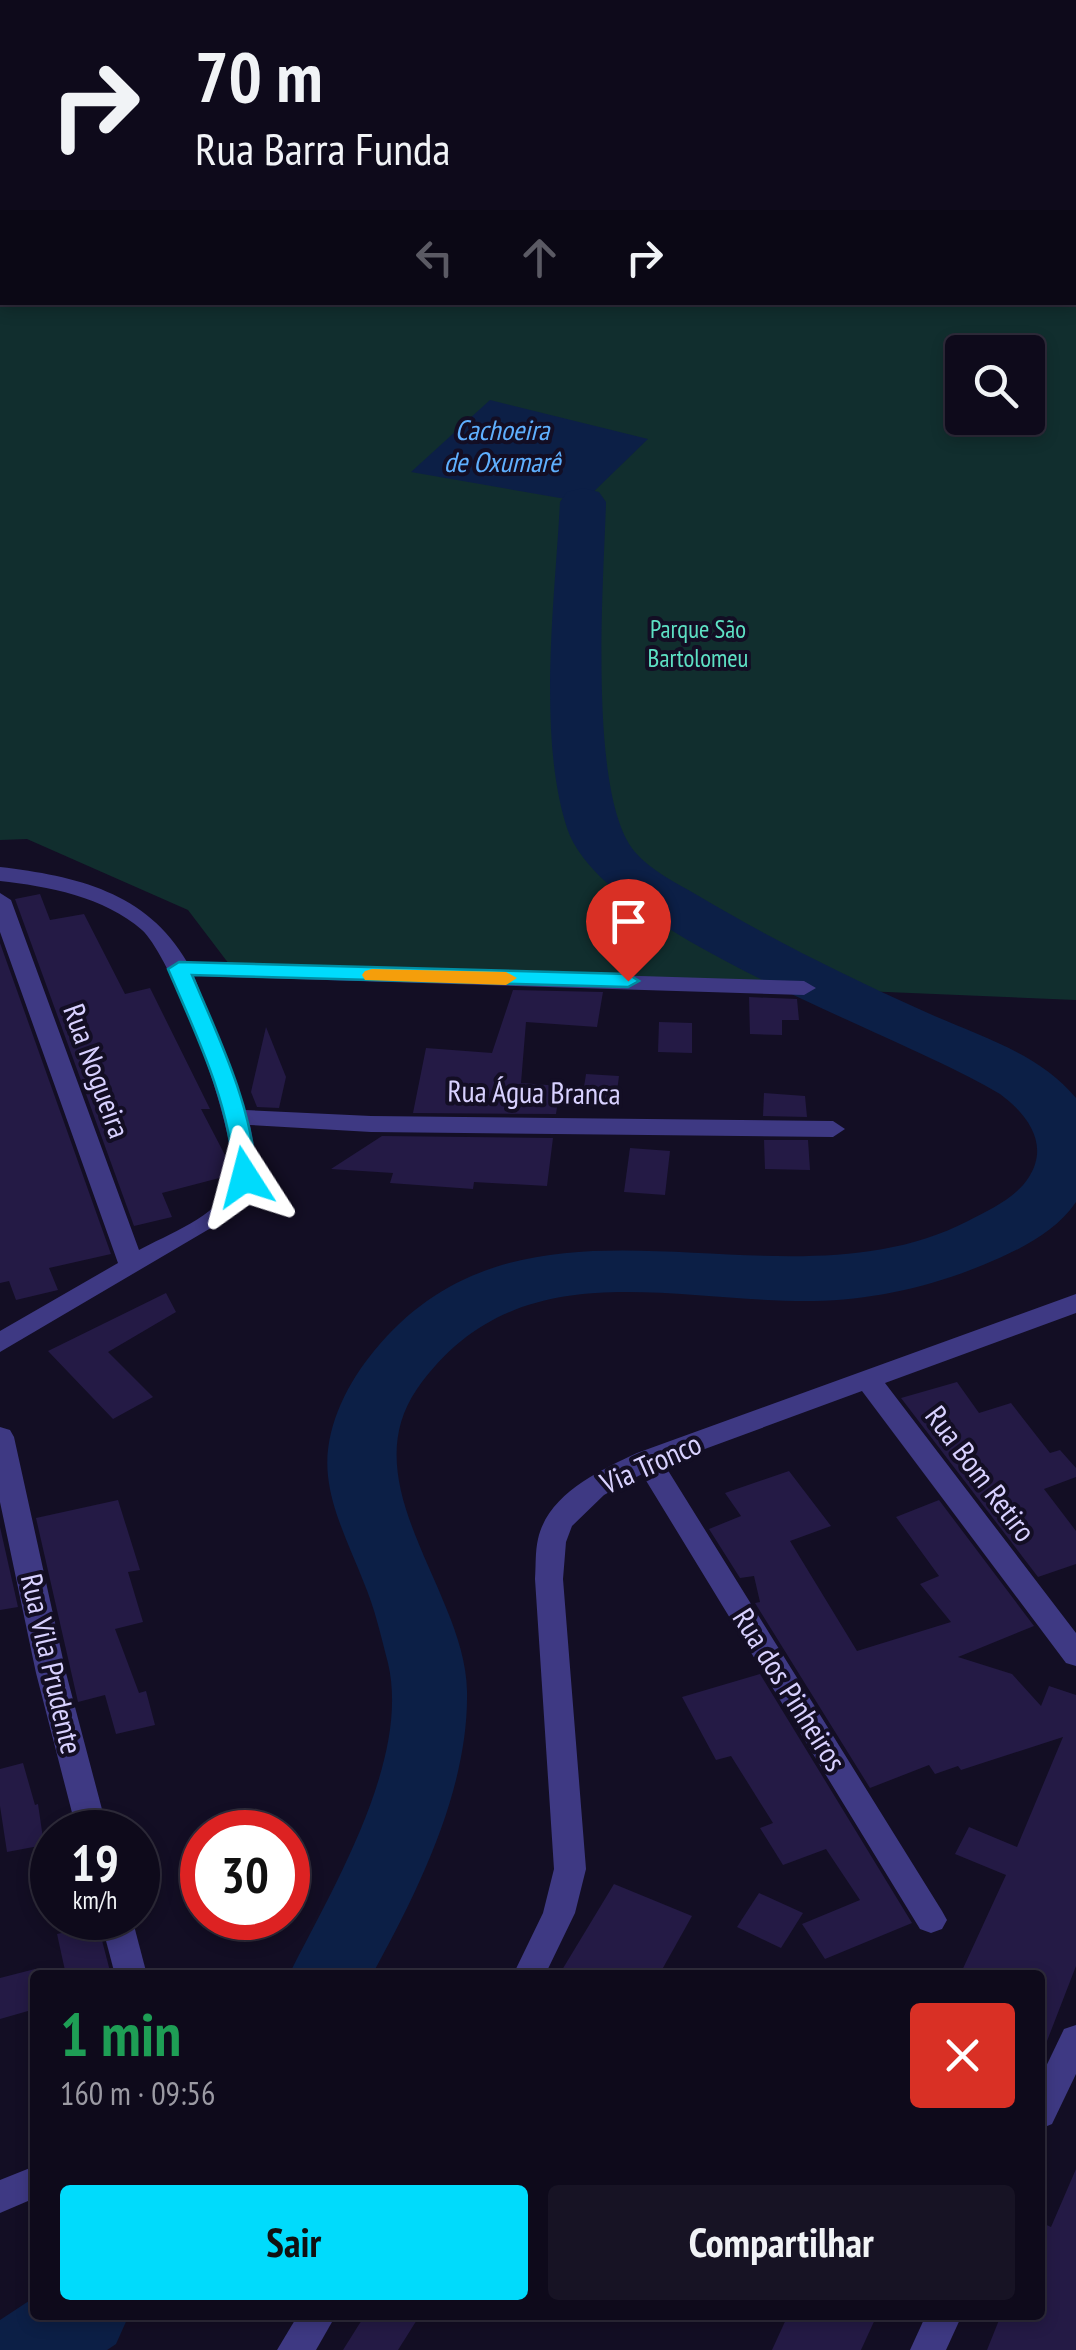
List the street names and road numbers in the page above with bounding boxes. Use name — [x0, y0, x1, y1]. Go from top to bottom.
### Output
street label: Rua Nogueira — [55, 998, 140, 1143]
street label: Rua Água Branca — [447, 1070, 621, 1113]
street label: Rua Bom Retiro — [917, 1397, 1045, 1549]
street label: Via Tronco — [593, 1423, 707, 1502]
street label: Rua Vila Prudente — [13, 1570, 92, 1758]
street label: Rua dos Pinheiros — [725, 1600, 856, 1778]

